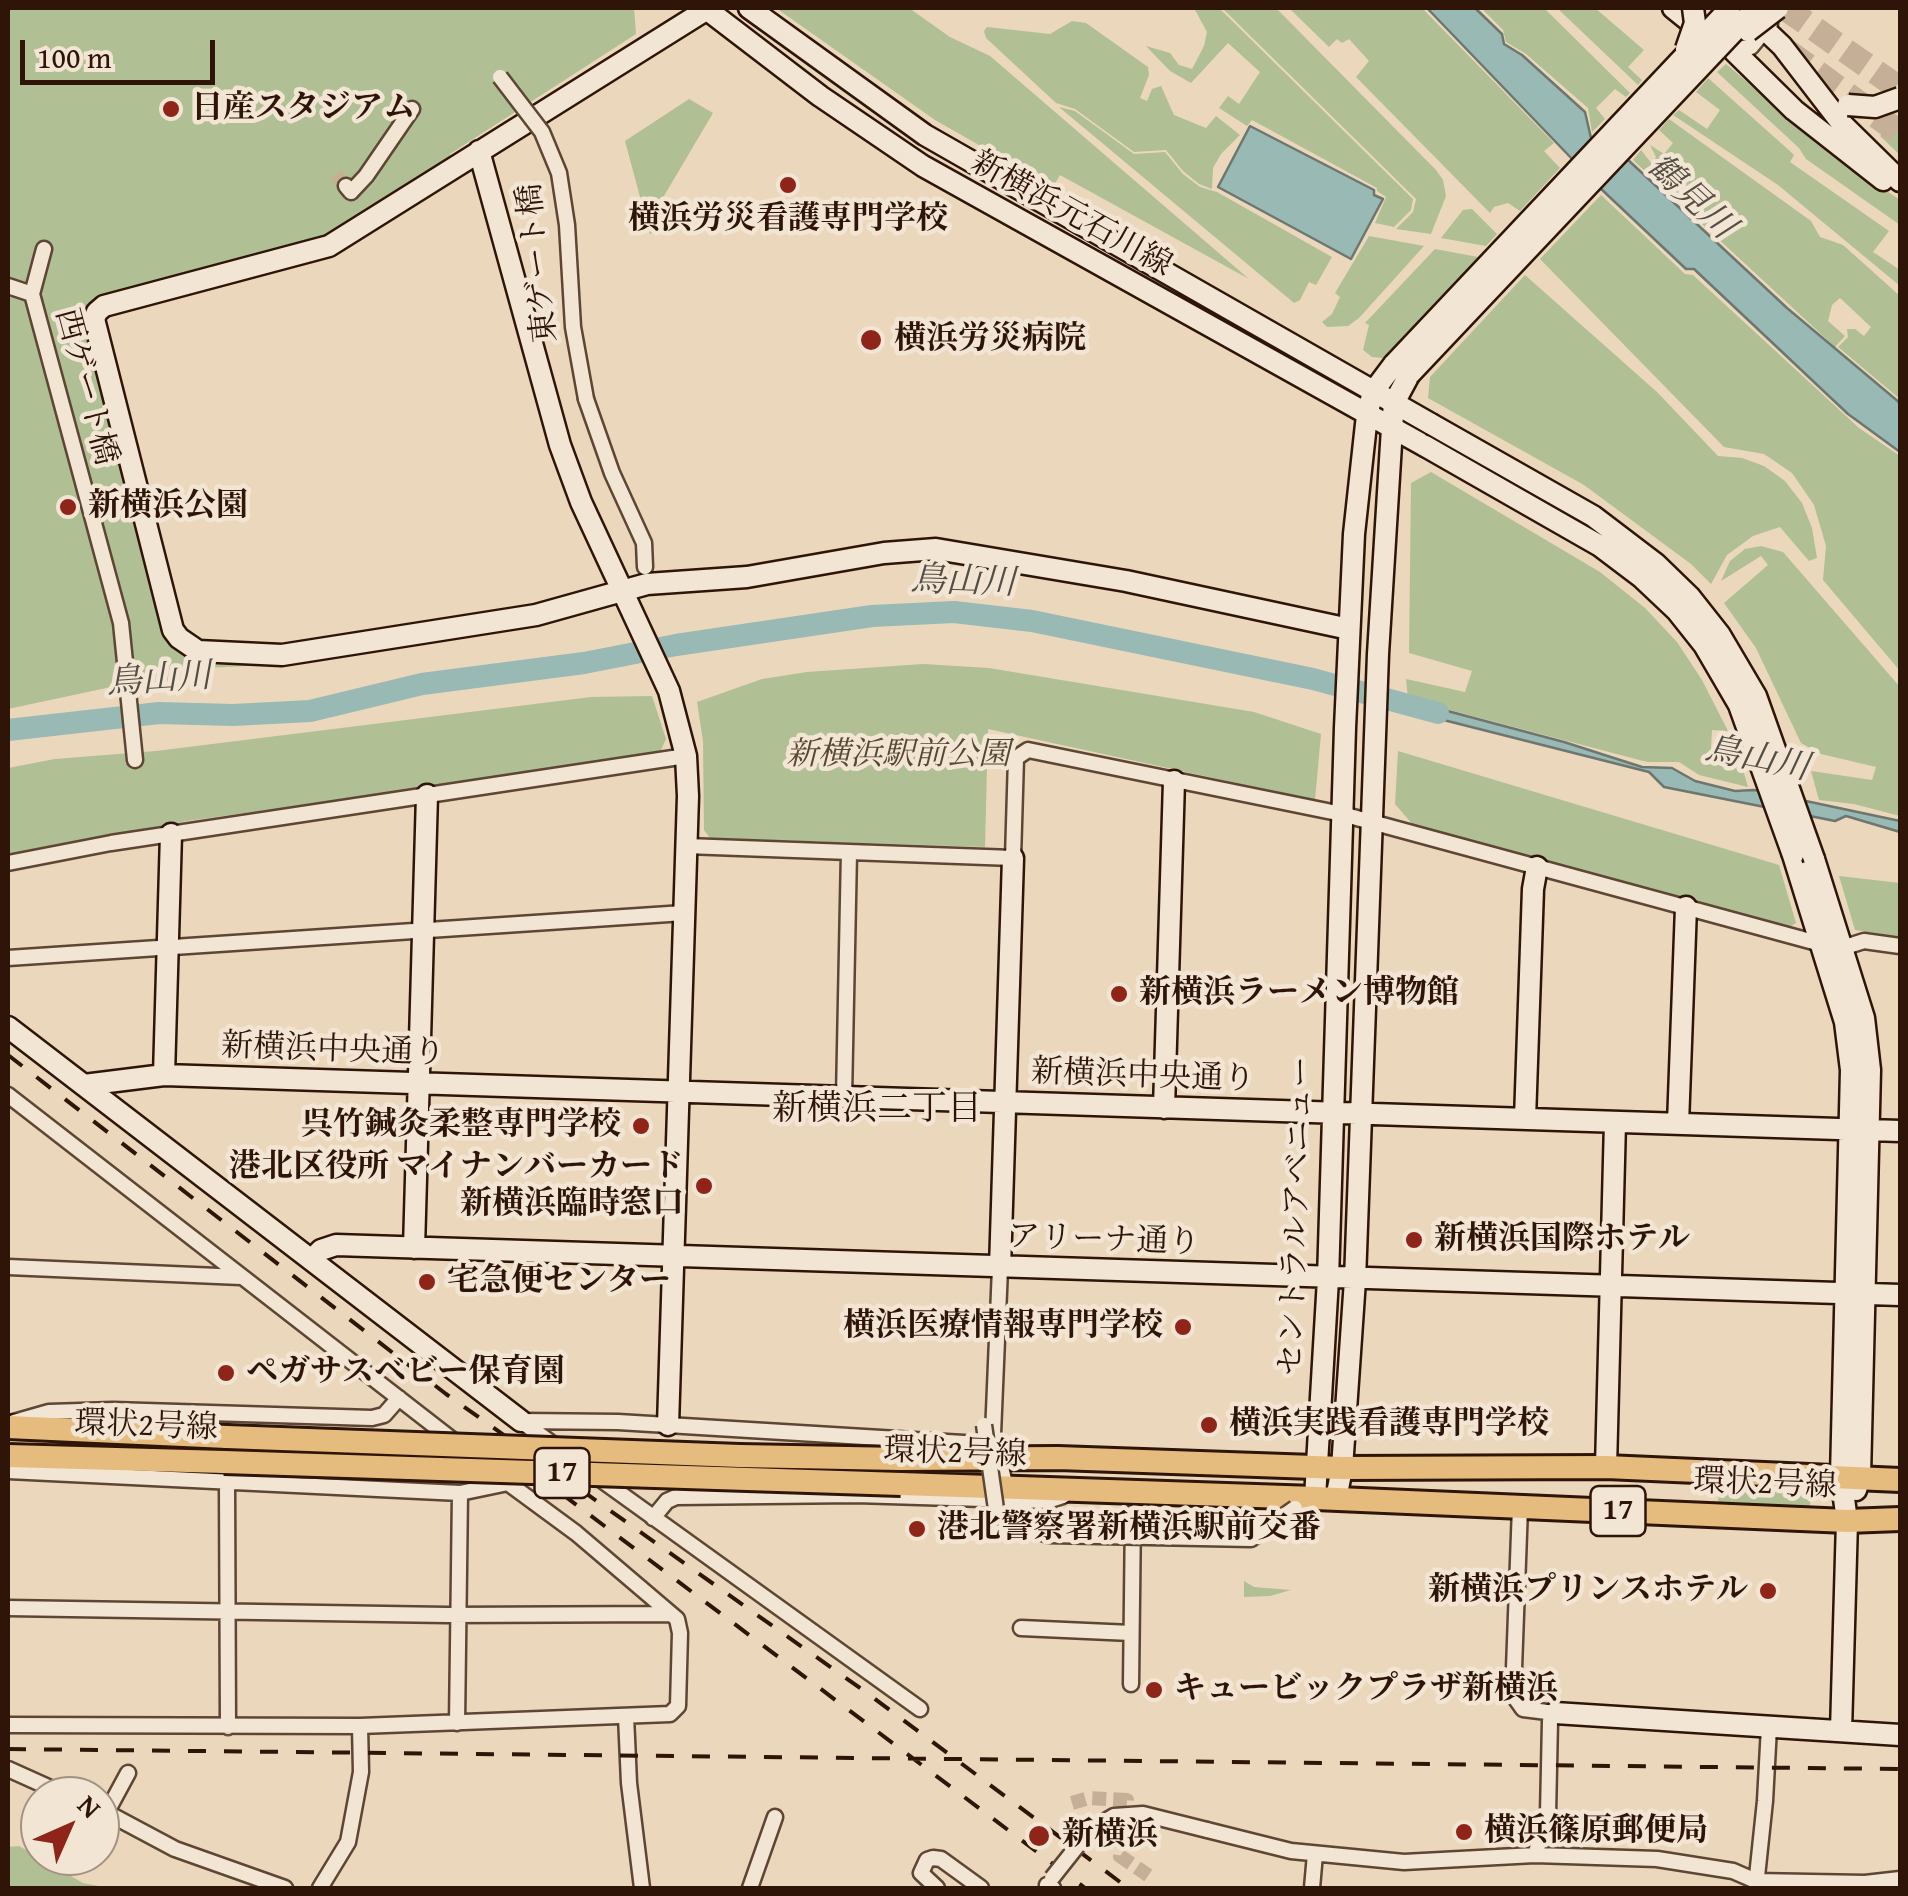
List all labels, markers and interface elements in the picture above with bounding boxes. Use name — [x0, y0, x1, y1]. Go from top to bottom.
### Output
scale bar — [25, 20, 220, 82]
text: 100 m — [37, 35, 111, 79]
place label: 日産スタジアム — [191, 90, 415, 128]
marker: 日産スタジアム — [160, 98, 182, 120]
street label: 新横浜元石川線 — [964, 144, 1178, 286]
water label: 鶴見川 — [1637, 147, 1743, 249]
marker: 横浜労災看護専門学校 — [777, 174, 799, 196]
street label: 東ゲート橋 — [512, 181, 566, 345]
place label: 横浜労災看護専門学校 — [628, 201, 948, 239]
street label: 西ゲート橋 — [46, 305, 124, 469]
place label: 横浜労災病院 — [894, 321, 1086, 359]
marker: 横浜労災病院 — [858, 327, 884, 353]
place label: 新横浜公園 — [88, 488, 248, 526]
marker: 新横浜公園 — [57, 496, 79, 518]
water label: 鳥山川 — [910, 560, 1016, 606]
water label: 鳥山川 — [105, 656, 213, 706]
water label: 鳥山川 — [1701, 729, 1813, 791]
park label: 新横浜駅前公園 — [786, 737, 1010, 775]
place label: 新横浜ラーメン博物館 — [1139, 975, 1459, 1013]
marker: 新横浜ラーメン博物館 — [1108, 983, 1130, 1005]
street label: 新横浜中央通り — [220, 1028, 446, 1074]
street label: 新横浜中央通り — [1030, 1054, 1256, 1100]
street label: セントラルアベニュー — [1273, 1055, 1323, 1377]
district label: 新横浜二丁目 — [772, 1089, 982, 1131]
place label: 呉竹鍼灸柔整専門学校 — [301, 1107, 621, 1145]
marker: 呉竹鍼灸柔整専門学校 — [630, 1115, 652, 1137]
place label: 港北区役所 マイナンバーカード 新横浜臨時窓口 — [229, 1149, 684, 1224]
marker: 港北区役所 マイナンバーカード 新横浜臨時窓口 — [693, 1175, 715, 1197]
street label: アリーナ通り — [1007, 1218, 1201, 1264]
place label: 新横浜国際ホテル — [1434, 1221, 1690, 1259]
marker: 新横浜国際ホテル — [1403, 1229, 1425, 1251]
place label: 宅急便センター — [447, 1263, 671, 1301]
marker: 宅急便センター — [416, 1271, 438, 1293]
place label: 横浜医療情報専門学校 — [843, 1308, 1163, 1346]
marker: 横浜医療情報専門学校 — [1172, 1316, 1194, 1338]
place label: ペガサスベビー保育園 — [246, 1354, 565, 1392]
marker: ペガサスベビー保育園 — [215, 1362, 237, 1384]
street label: 環状2号線 — [74, 1405, 218, 1449]
place label: 横浜実践看護専門学校 — [1229, 1406, 1549, 1444]
marker: 横浜実践看護専門学校 — [1198, 1414, 1220, 1436]
street label: 環状2号線 — [883, 1432, 1027, 1476]
road number: 17 — [534, 1448, 590, 1498]
street label: 環状2号線 — [1693, 1463, 1837, 1507]
road number: 17 — [1590, 1486, 1646, 1536]
place label: 港北警察署新横浜駅前交番 — [937, 1510, 1321, 1548]
marker: 港北警察署新横浜駅前交番 — [906, 1518, 928, 1540]
place label: 新横浜プリンスホテル — [1428, 1572, 1748, 1610]
marker: 新横浜プリンスホテル — [1757, 1580, 1779, 1602]
place label: キュービックプラザ新横浜 — [1174, 1671, 1558, 1709]
marker: キュービックプラザ新横浜 — [1143, 1679, 1165, 1701]
north arrow — [20, 1776, 120, 1876]
text: N — [69, 1785, 111, 1827]
place label: 横浜篠原郵便局 — [1484, 1813, 1708, 1851]
place label: 新横浜 — [1062, 1817, 1158, 1855]
marker: 横浜篠原郵便局 — [1453, 1821, 1475, 1843]
marker: 新横浜 — [1026, 1823, 1052, 1849]

